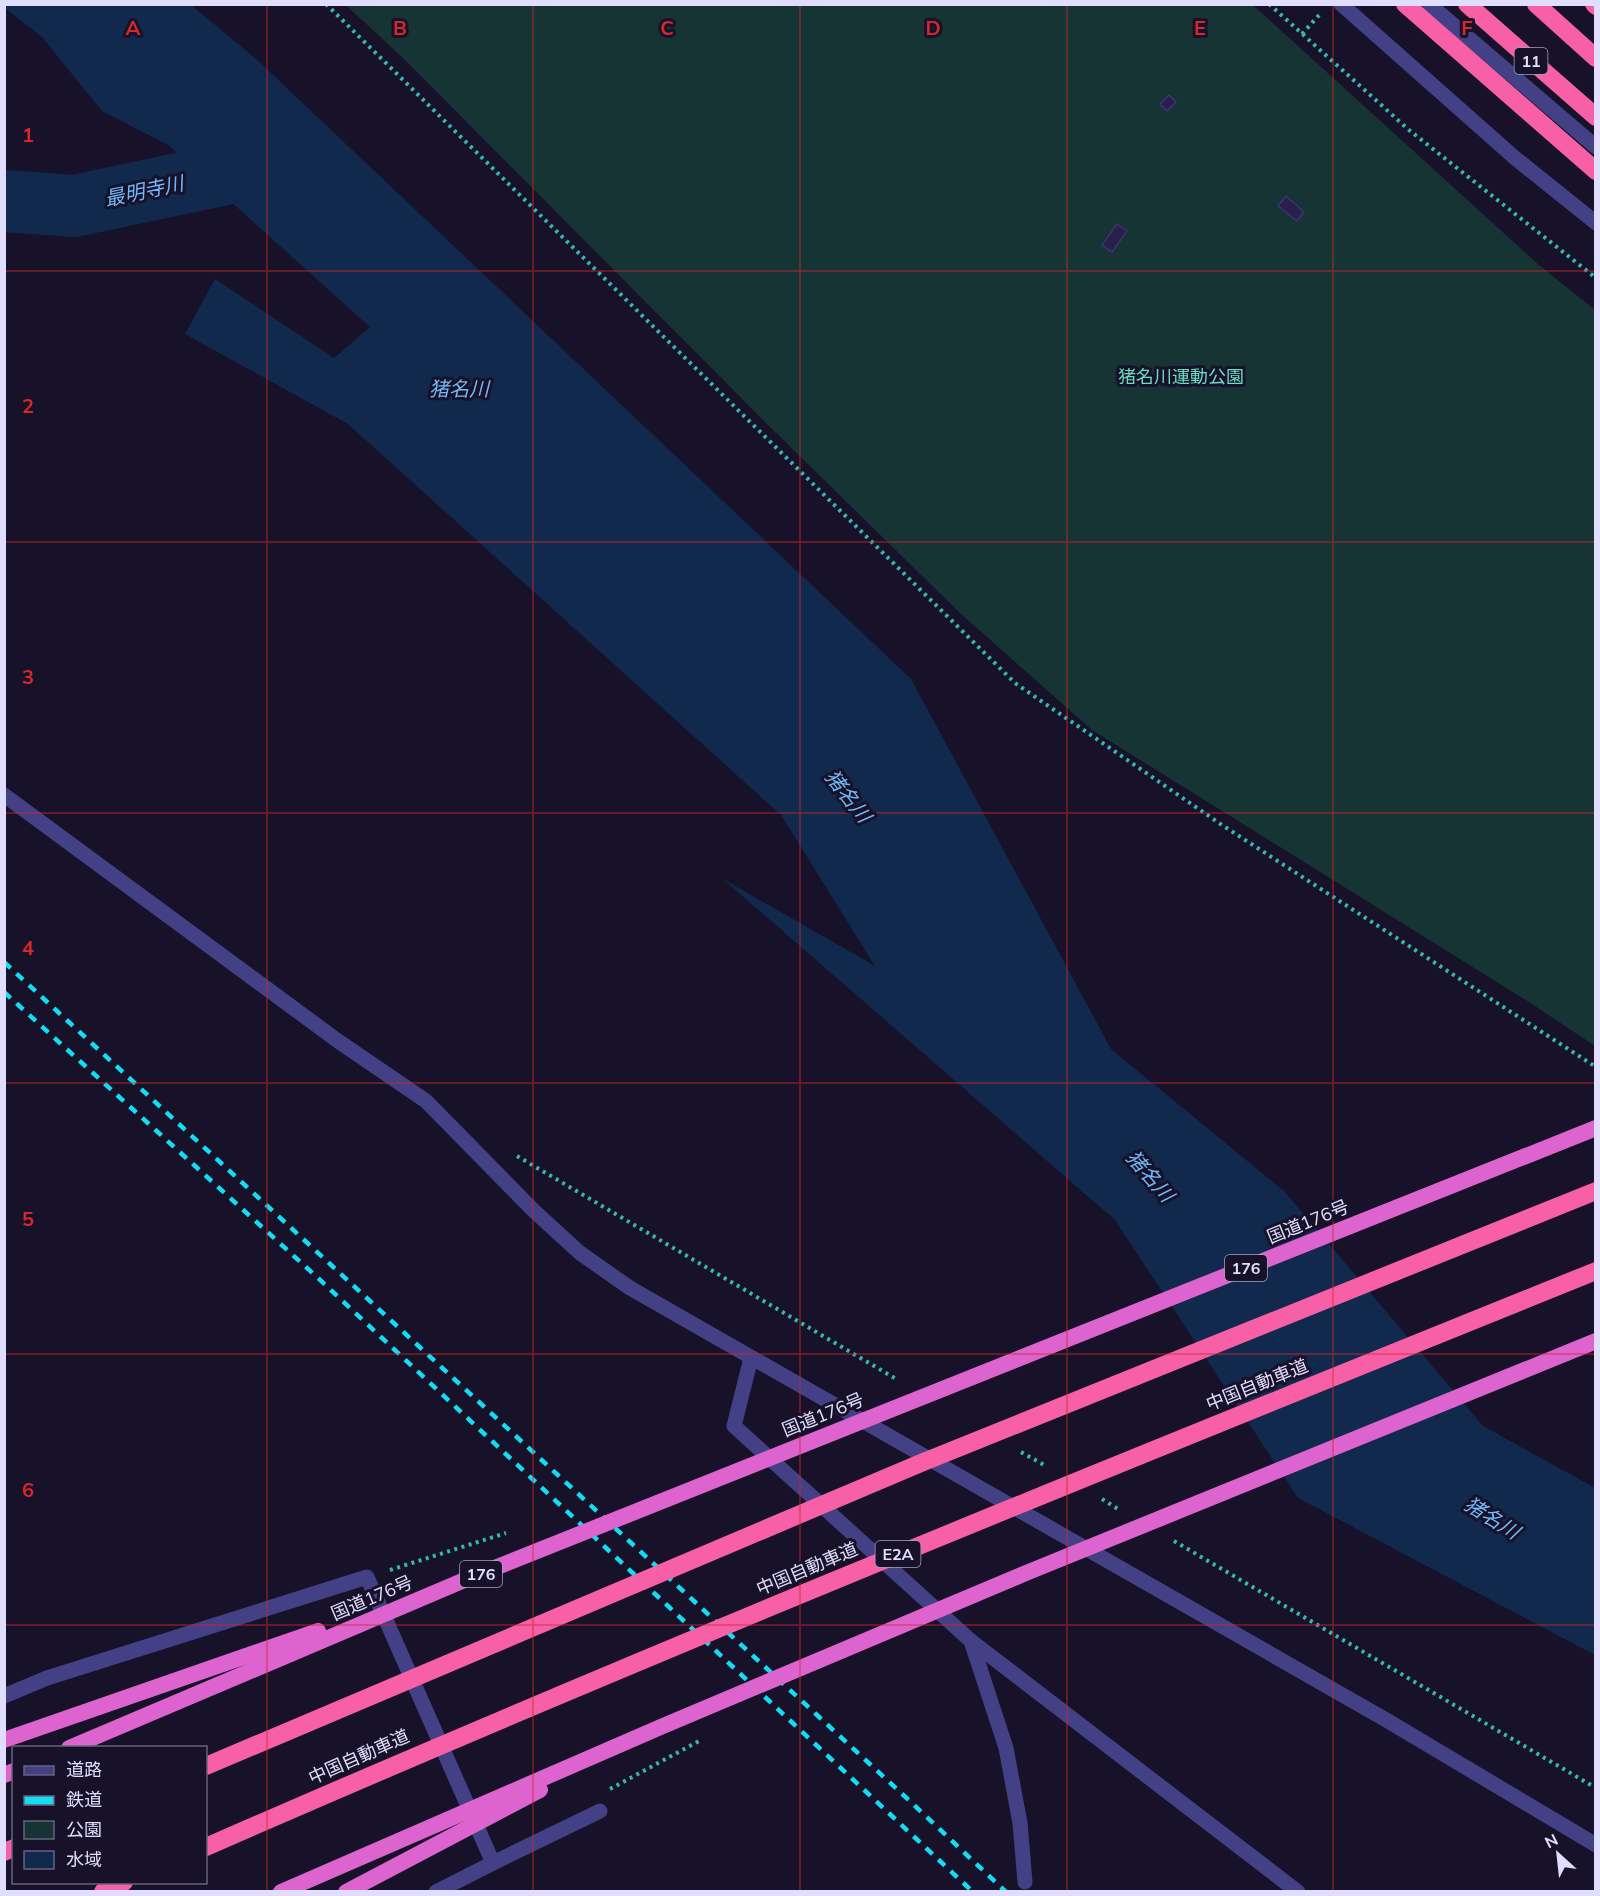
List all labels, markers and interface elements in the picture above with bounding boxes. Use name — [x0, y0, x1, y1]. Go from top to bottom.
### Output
text: A — [126, 15, 141, 40]
text: B — [393, 15, 407, 40]
text: C — [660, 15, 674, 40]
text: D — [925, 15, 941, 40]
text: E — [1194, 15, 1206, 40]
text: F — [1461, 15, 1473, 40]
road number: 11 — [1514, 48, 1547, 74]
text: 1 — [22, 122, 34, 147]
water label: 最明寺川 — [102, 170, 188, 211]
park label: 猪名川運動公園 — [1118, 365, 1244, 388]
water label: 猪名川 — [429, 376, 491, 401]
text: 2 — [22, 393, 34, 418]
text: 3 — [22, 664, 34, 689]
water label: 猪名川 — [820, 764, 878, 829]
text: 4 — [22, 935, 34, 960]
water label: 猪名川 — [1121, 1145, 1181, 1208]
street label: 国道176号 — [1263, 1195, 1352, 1248]
text: 5 — [22, 1206, 34, 1231]
road number: 176 — [1225, 1255, 1267, 1281]
street label: 中国自動車道 — [1202, 1354, 1311, 1415]
street label: 国道176号 — [778, 1388, 867, 1441]
text: 6 — [22, 1477, 34, 1502]
water label: 猪名川 — [1460, 1491, 1526, 1545]
street label: 中国自動車道 — [753, 1537, 861, 1600]
road number: E2A — [876, 1541, 920, 1567]
road number: 176 — [460, 1561, 502, 1587]
street label: 国道176号 — [328, 1570, 416, 1625]
street label: 中国自動車道 — [305, 1724, 413, 1789]
legend — [12, 1746, 207, 1884]
text: 道路 — [66, 1758, 102, 1781]
text: 鉄道 — [66, 1788, 102, 1811]
text: 公園 — [66, 1818, 102, 1841]
north arrow — [1528, 1824, 1588, 1884]
text: N — [1541, 1829, 1561, 1852]
text: 水域 — [66, 1848, 102, 1871]

